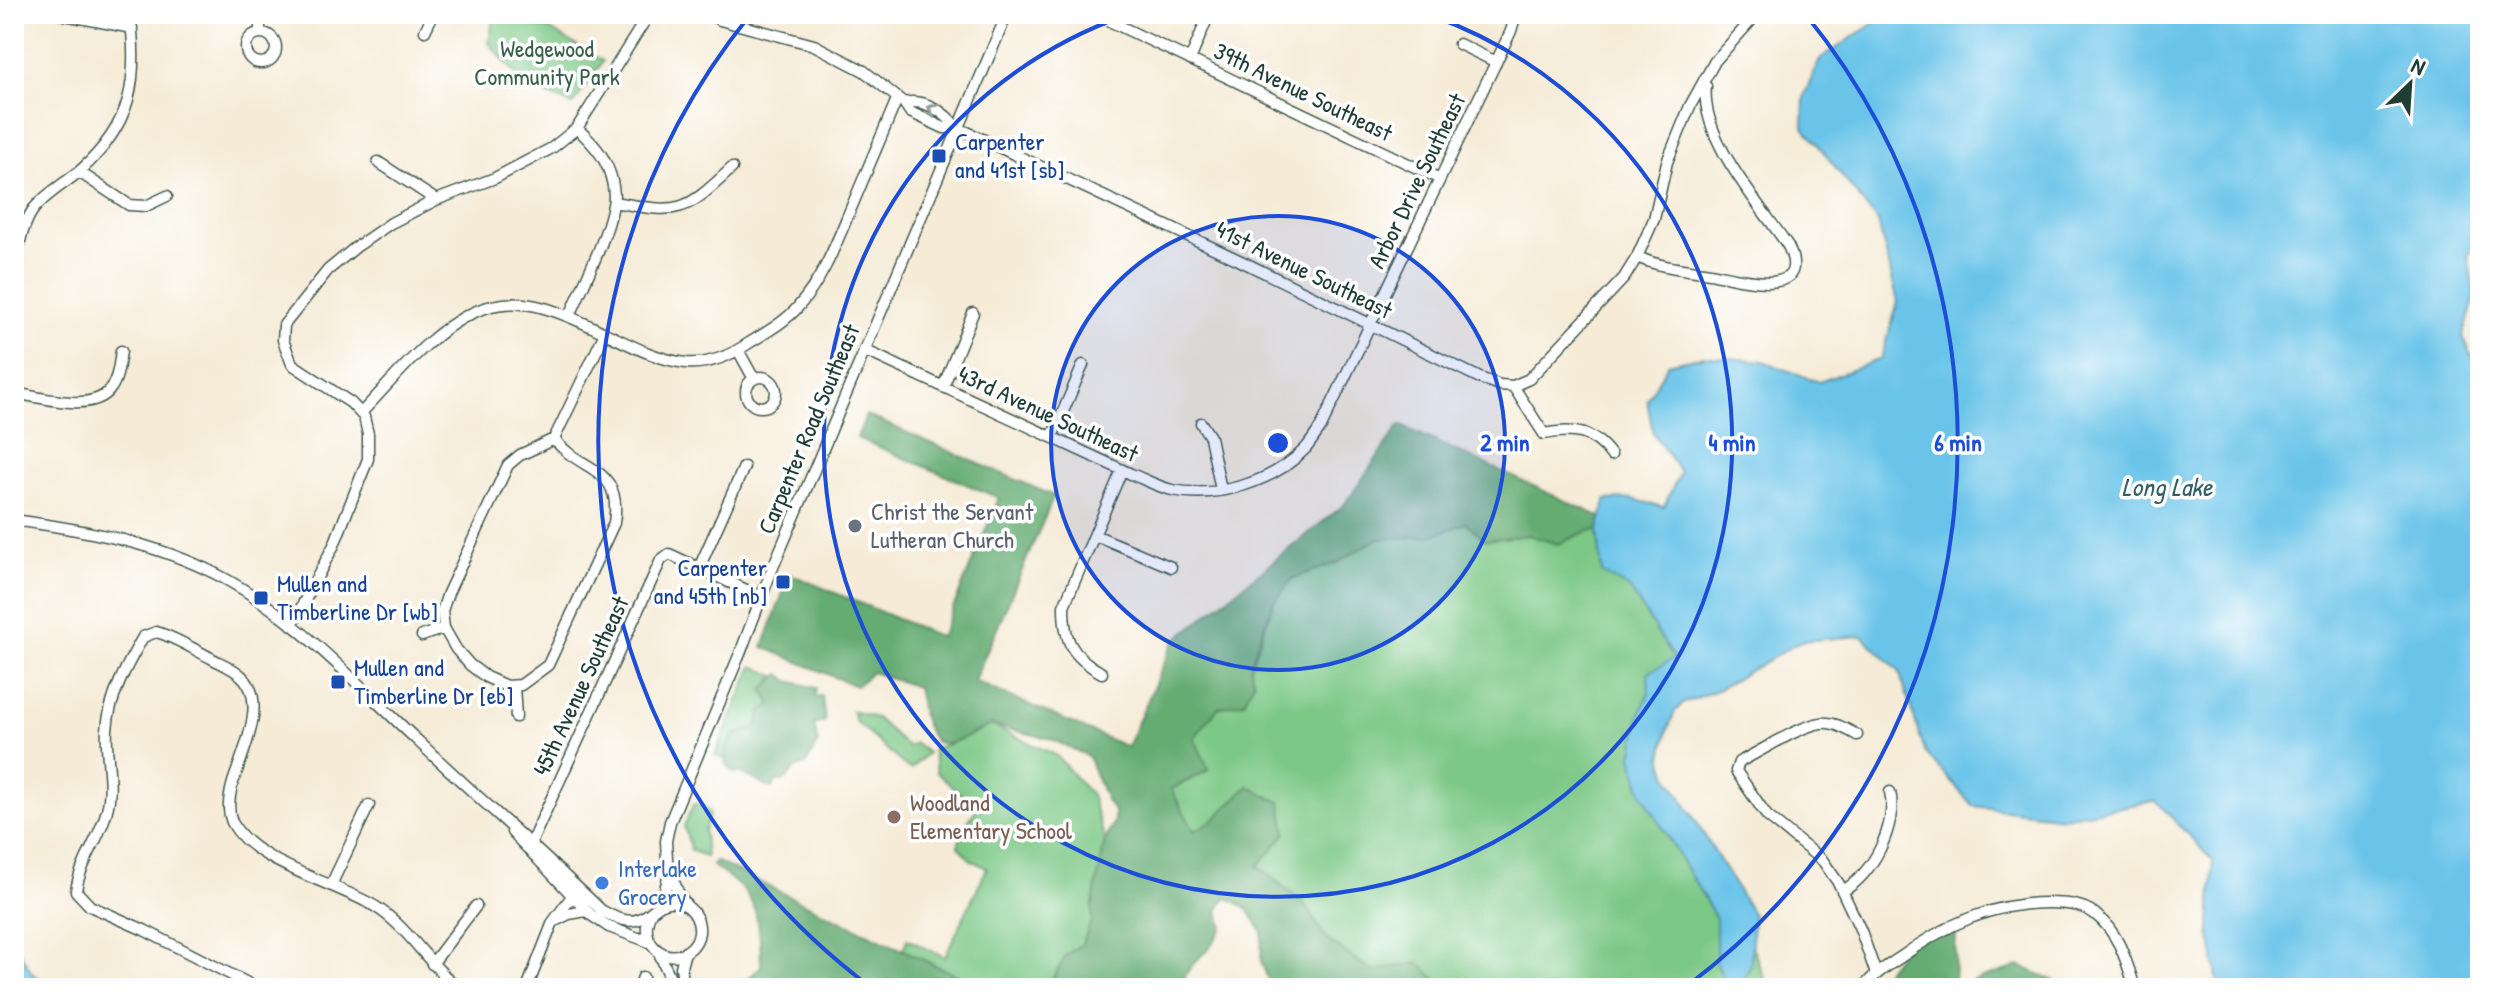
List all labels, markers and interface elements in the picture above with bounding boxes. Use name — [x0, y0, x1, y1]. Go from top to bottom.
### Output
park label: Wedgewood Community Park — [474, 32, 620, 92]
street label: 39th Avenue Southeast — [1209, 34, 1399, 149]
north arrow — [2370, 44, 2450, 124]
text: N — [2407, 50, 2430, 82]
street label: Arbor Drive Southeast — [1360, 87, 1473, 273]
one-way arrow — [927, 102, 942, 118]
place label: Carpenter and 41st [sb] — [955, 125, 1064, 185]
marker: Carpenter and 41st [sb] — [930, 147, 948, 165]
street label: 41st Avenue Southeast — [1211, 213, 1398, 326]
street label: Carpenter Road Southeast — [749, 318, 867, 538]
street label: 43rd Avenue Southeast — [953, 357, 1144, 469]
text: 2 min — [1480, 426, 1530, 458]
text: 4 min — [1708, 426, 1756, 458]
text: 6 min — [1934, 426, 1982, 458]
centre of rings — [1264, 429, 1292, 457]
water label: Long Lake — [2122, 469, 2214, 505]
place label: Christ the Servant Lutheran Church — [871, 495, 1034, 555]
marker: Christ the Servant Lutheran Church — [846, 517, 864, 535]
place label: Carpenter and 45th [nb] — [654, 551, 767, 611]
place label: Mullen and Timberline Dr [wb] — [277, 567, 438, 627]
marker: Carpenter and 45th [nb] — [774, 573, 792, 591]
marker: Mullen and Timberline Dr [wb] — [252, 589, 270, 607]
street label: 45th Avenue Southeast — [524, 590, 636, 780]
place label: Mullen and Timberline Dr [eb] — [354, 651, 513, 711]
marker: Mullen and Timberline Dr [eb] — [329, 673, 347, 691]
place label: Woodland Elementary School — [910, 786, 1073, 846]
marker: Woodland Elementary School — [885, 808, 903, 826]
place label: Interlake Grocery — [618, 852, 697, 912]
marker: Interlake Grocery — [593, 874, 611, 892]

